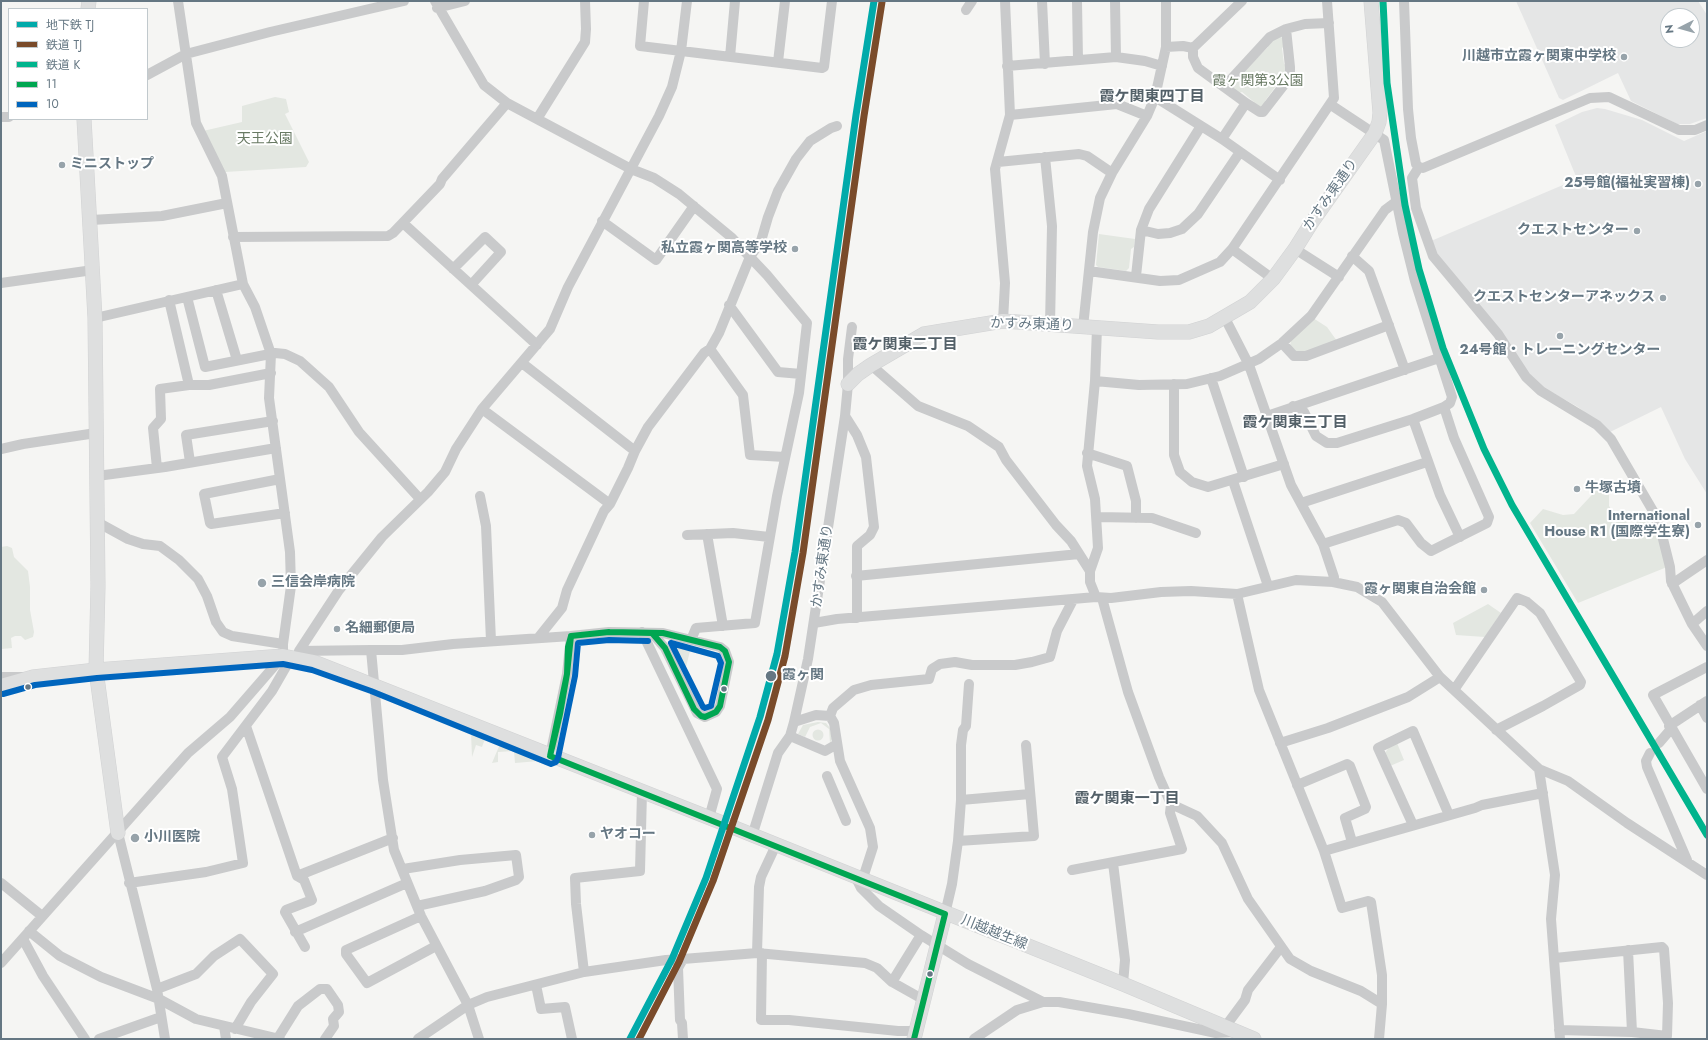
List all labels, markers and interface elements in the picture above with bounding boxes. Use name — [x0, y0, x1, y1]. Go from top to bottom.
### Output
legend — [8, 8, 148, 120]
north arrow — [1660, 8, 1700, 48]
text: 地下鉄 TJ — [46, 16, 94, 34]
text: N — [1661, 24, 1677, 34]
text: 鉄道 TJ — [46, 36, 82, 54]
place label: 川越市立霞ヶ関東中学校 — [1462, 49, 1616, 65]
marker: 川越市立霞ヶ関東中学校 — [1619, 52, 1629, 62]
text: 鉄道 K — [46, 56, 80, 74]
park label: 霞ヶ関第3公園 — [1212, 74, 1304, 90]
text: 11 — [46, 75, 57, 93]
district label: 霞ケ関東四丁目 — [1100, 88, 1204, 106]
text: 10 — [46, 95, 59, 113]
park label: 天王公園 — [237, 132, 293, 148]
street label: かすみ東通り — [1300, 156, 1362, 234]
place label: ミニストップ — [70, 157, 154, 173]
marker: ミニストップ — [57, 160, 67, 170]
place label: 25号館(福祉実習棟) — [1564, 176, 1690, 192]
marker: 25号館(福祉実習棟) — [1693, 179, 1703, 189]
place label: クエストセンター — [1517, 223, 1629, 239]
marker: クエストセンター — [1632, 226, 1642, 236]
place label: 私立霞ヶ関高等学校 — [661, 241, 787, 257]
marker: 私立霞ヶ関高等学校 — [790, 244, 800, 254]
place label: クエストセンターアネックス — [1473, 290, 1655, 306]
marker: クエストセンターアネックス — [1658, 293, 1668, 303]
street label: かすみ東通り — [990, 315, 1074, 335]
marker: 24号館・トレーニングセンター — [1555, 331, 1565, 341]
district label: 霞ケ関東二丁目 — [853, 336, 957, 354]
place label: 24号館・トレーニングセンター — [1460, 343, 1660, 359]
district label: 霞ケ関東三丁目 — [1243, 414, 1347, 432]
place label: 牛塚古墳 — [1585, 481, 1641, 497]
marker: 牛塚古墳 — [1572, 484, 1582, 494]
place label: International House R1 (国際学生寮) — [1544, 509, 1690, 542]
marker: International House R1 (国際学生寮) — [1693, 520, 1703, 530]
street label: かすみ東通り — [809, 523, 837, 609]
place label: 三信会岸病院 — [271, 575, 355, 591]
marker: 三信会岸病院 — [256, 577, 268, 589]
place label: 霞ヶ関東自治会館 — [1364, 582, 1476, 598]
marker: 霞ヶ関東自治会館 — [1479, 585, 1489, 595]
place label: 名細郵便局 — [345, 621, 415, 637]
marker: 名細郵便局 — [332, 624, 342, 634]
place label: 霞ヶ関 — [782, 668, 824, 684]
marker: 霞ヶ関 — [764, 669, 778, 683]
unlabelled marker — [23, 682, 33, 692]
unlabelled marker — [719, 684, 729, 694]
district label: 霞ケ関東一丁目 — [1075, 790, 1179, 808]
place label: ヤオコー — [600, 827, 656, 843]
place label: 小川医院 — [144, 830, 200, 846]
marker: ヤオコー — [587, 830, 597, 840]
marker: 小川医院 — [129, 832, 141, 844]
street label: 川越越生線 — [958, 912, 1030, 954]
unlabelled marker — [925, 969, 935, 979]

